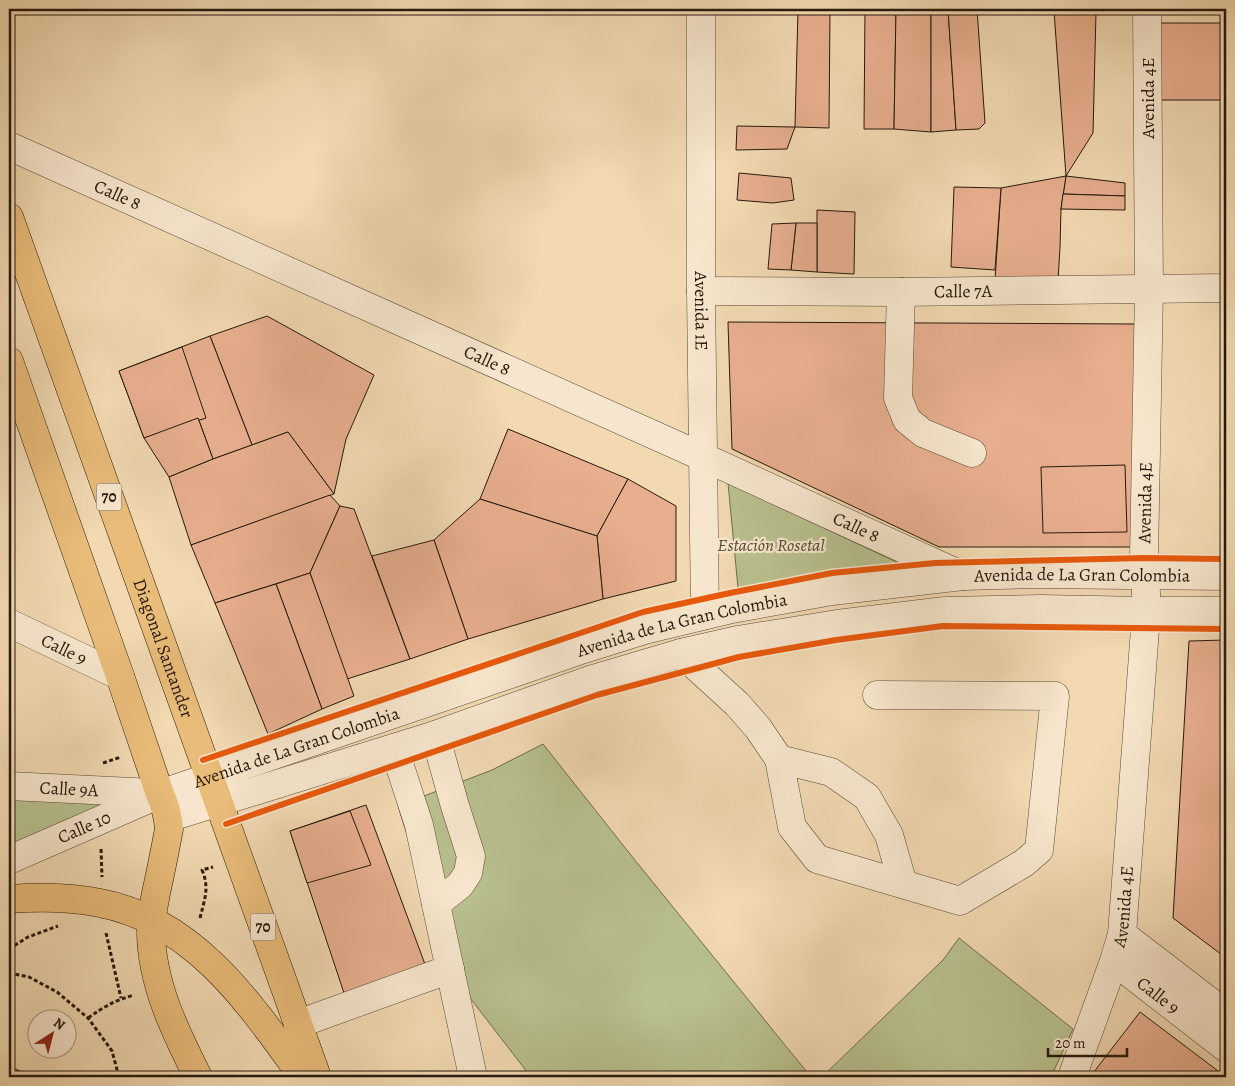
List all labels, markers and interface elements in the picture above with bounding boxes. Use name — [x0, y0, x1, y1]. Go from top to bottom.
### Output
street label: Avenida 4E — [1136, 57, 1160, 140]
street label: Calle 8 — [90, 174, 145, 216]
street label: Avenida 1E — [689, 270, 714, 351]
street label: Calle 7A — [934, 279, 993, 304]
street label: Calle 8 — [460, 339, 514, 381]
street label: Avenida 4E — [1132, 462, 1158, 544]
road number: 70 — [96, 484, 122, 511]
street label: Calle 8 — [829, 506, 883, 548]
park label: Estación Rosetal — [717, 533, 825, 557]
street label: Avenida de La Gran Colombia — [973, 562, 1191, 588]
street label: Diagonal Santander — [127, 575, 199, 721]
street label: Avenida de La Gran Colombia — [573, 587, 790, 663]
street label: Calle 9 — [37, 628, 91, 671]
street label: Avenida de La Gran Colombia — [189, 701, 403, 794]
street label: Calle 9A — [39, 775, 99, 802]
street label: Calle 10 — [54, 805, 115, 849]
street label: Avenida 4E — [1106, 865, 1139, 951]
road number: 70 — [250, 914, 276, 940]
street label: Calle 9 — [1132, 971, 1185, 1020]
north arrow — [28, 1008, 78, 1058]
text: N — [50, 1013, 69, 1035]
scale bar — [1048, 1026, 1126, 1058]
text: 20 m — [1055, 1033, 1086, 1053]

